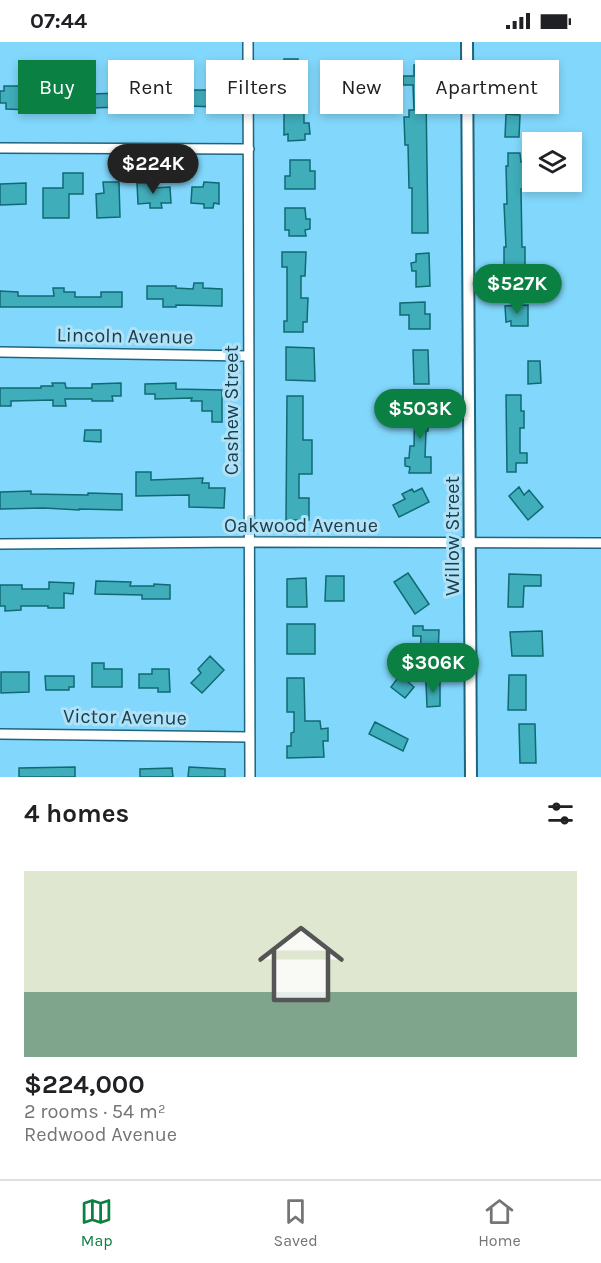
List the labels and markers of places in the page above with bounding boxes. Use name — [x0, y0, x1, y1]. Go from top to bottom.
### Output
pin: $224K — [111, 144, 195, 195]
pin: $527K — [475, 264, 559, 315]
pin: $503K — [378, 389, 462, 440]
pin: $306K — [391, 643, 475, 694]

